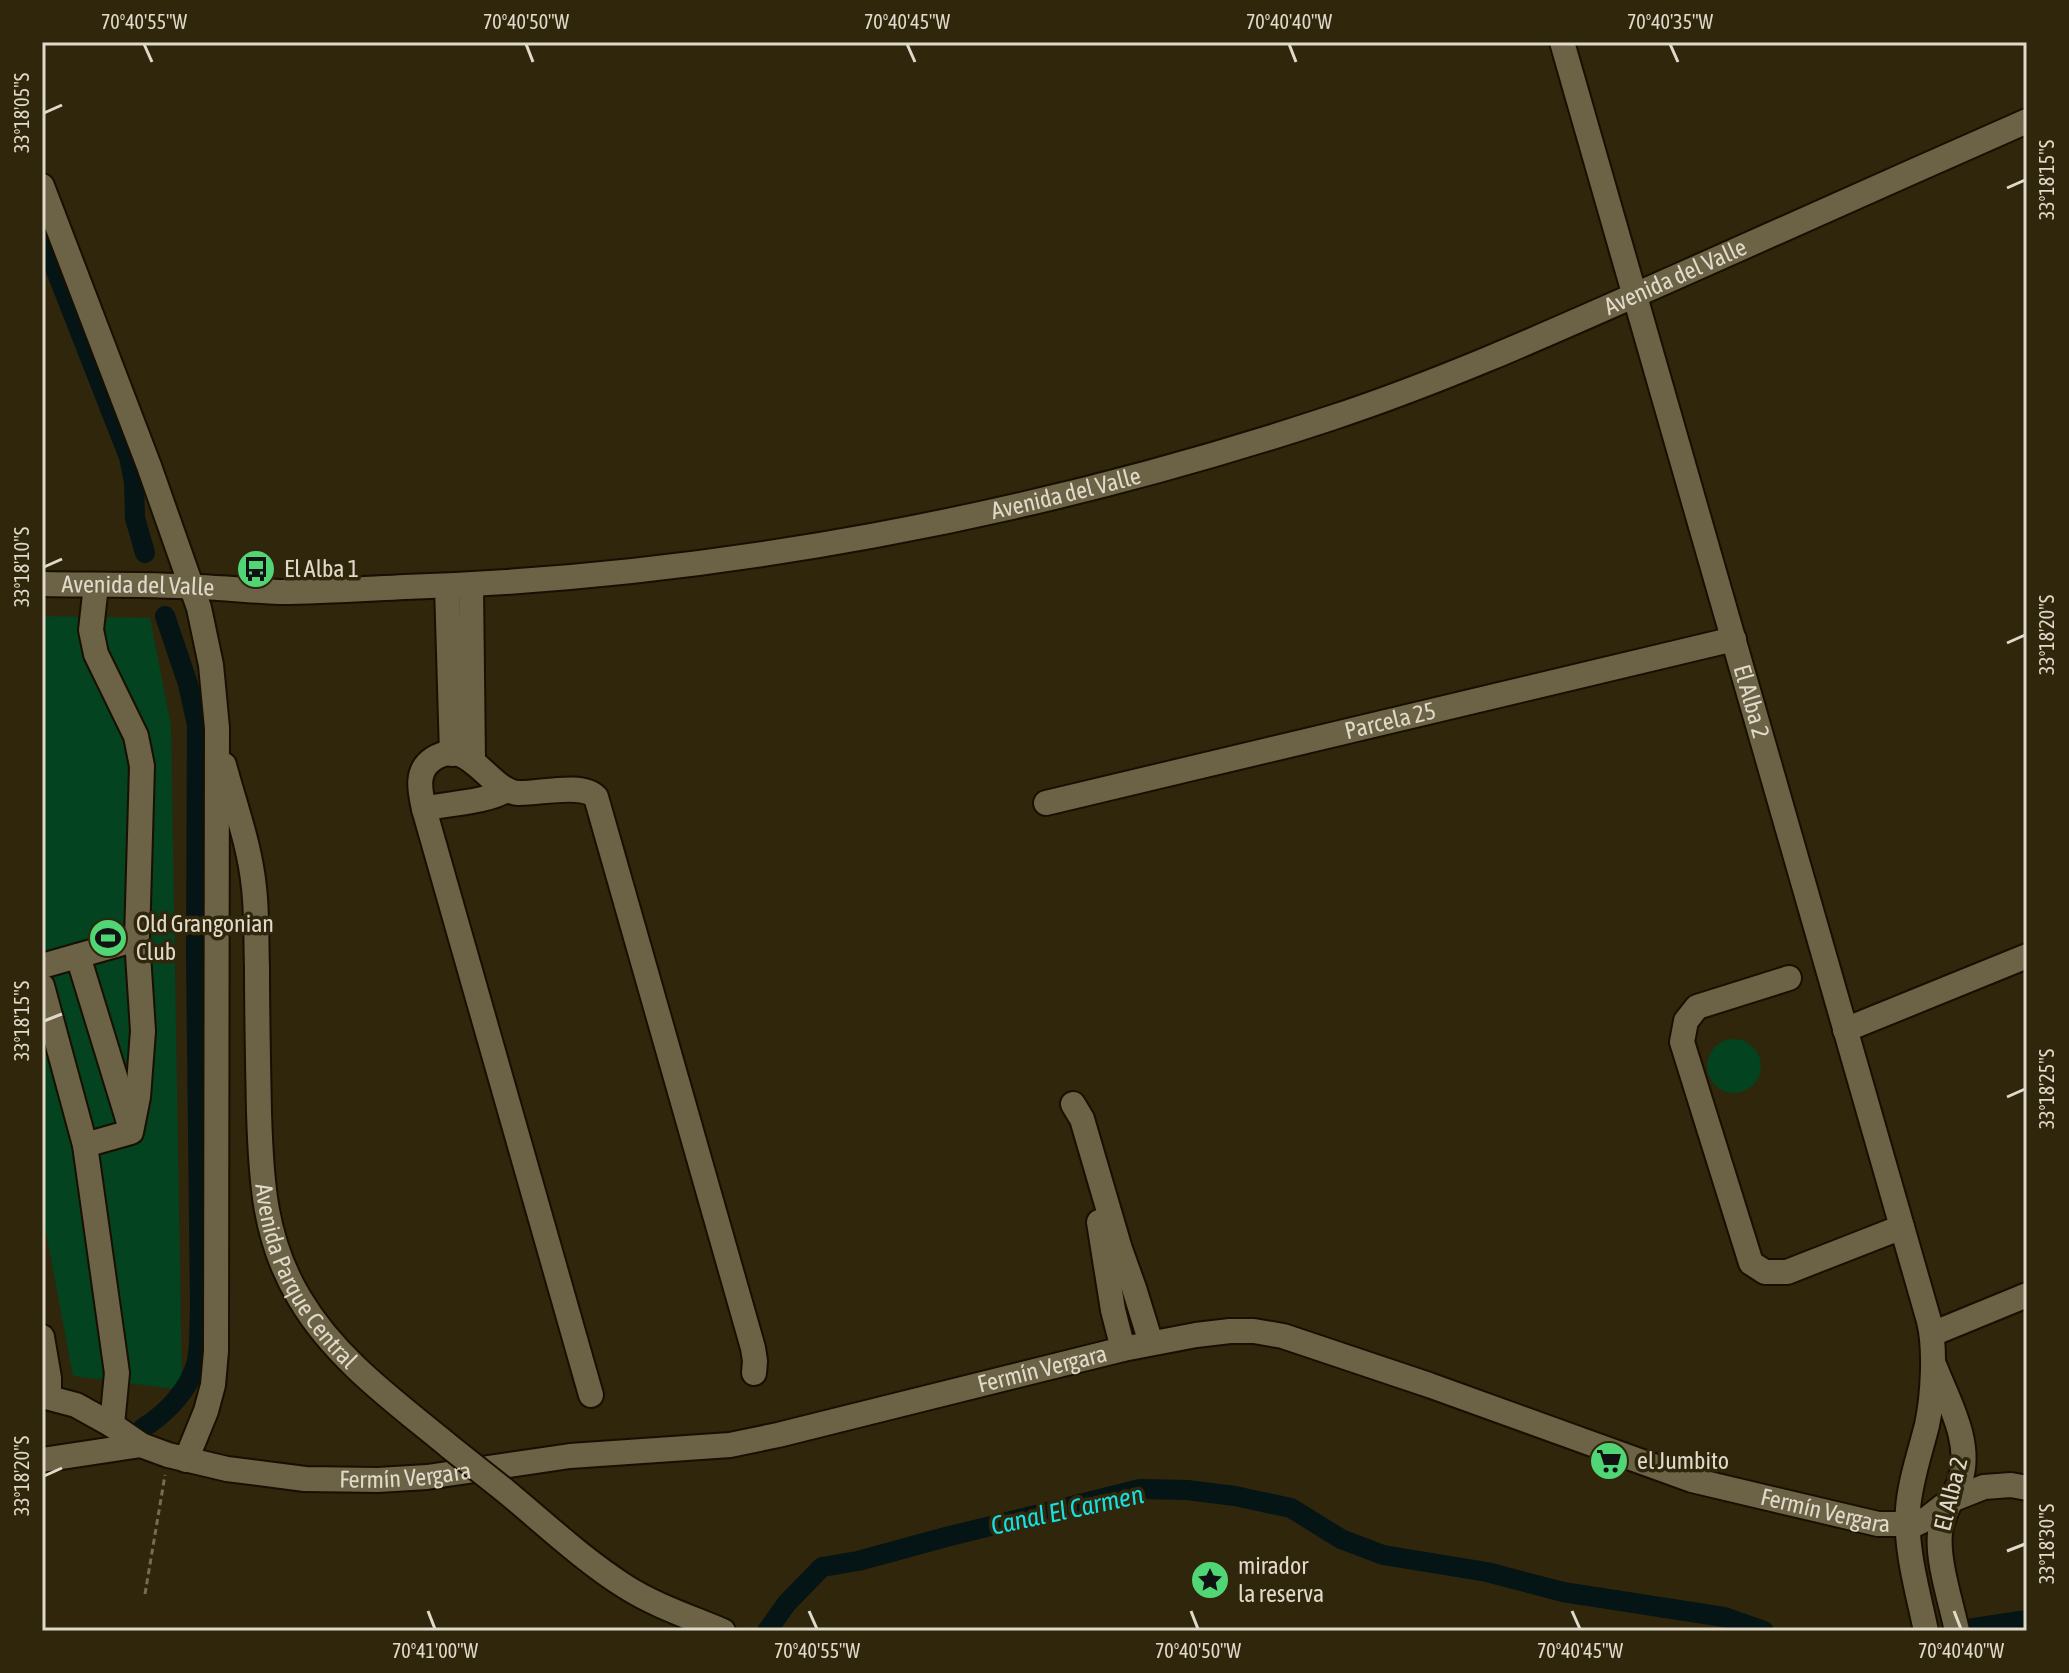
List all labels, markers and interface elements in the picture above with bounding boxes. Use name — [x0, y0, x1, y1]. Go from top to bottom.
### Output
text: 70°40'55"W — [101, 10, 188, 33]
text: 70°40'50"W — [483, 10, 570, 33]
text: 70°40'45"W — [864, 10, 951, 33]
text: 70°40'40"W — [1246, 10, 1333, 33]
text: 70°40'35"W — [1627, 10, 1714, 33]
text: 33°18'05"S — [10, 73, 33, 153]
text: 33°18'15"S — [2035, 140, 2058, 220]
street label: Avenida del Valle — [1600, 233, 1751, 320]
street label: Avenida del Valle — [988, 462, 1143, 524]
text: 33°18'10"S — [10, 527, 33, 607]
bus stop icon: El Alba 1 — [235, 548, 277, 590]
place label: El Alba 1 — [284, 555, 359, 582]
street label: Avenida del Valle — [61, 570, 215, 601]
text: 33°18'20"S — [2035, 595, 2058, 675]
street label: El Alba 2 — [1728, 661, 1775, 741]
street label: Parcela 25 — [1342, 697, 1438, 744]
place label: Old Grangonian Club — [136, 910, 274, 965]
sports icon: Old Grangonian Club — [87, 917, 129, 959]
text: 33°18'15"S — [10, 981, 33, 1061]
text: 33°18'25"S — [2035, 1049, 2058, 1129]
street label: Avenida Parque Central — [250, 1182, 363, 1374]
street label: Fermín Vergara — [975, 1340, 1109, 1398]
text: 33°18'20"S — [10, 1436, 33, 1516]
supermarket icon: el Jumbito — [1588, 1440, 1630, 1482]
place label: el Jumbito — [1637, 1447, 1729, 1474]
street label: El Alba 2 — [1928, 1454, 1973, 1534]
street label: Fermín Vergara — [339, 1457, 473, 1493]
water label: Canal El Carmen — [988, 1479, 1146, 1541]
street label: Fermín Vergara — [1758, 1483, 1890, 1537]
text: 33°18'30"S — [2035, 1504, 2058, 1584]
place label: mirador la reserva — [1238, 1552, 1324, 1607]
place icon: mirador la reserva — [1189, 1559, 1231, 1601]
text: 70°41'00"W — [392, 1639, 479, 1662]
text: 70°40'55"W — [774, 1639, 861, 1662]
text: 70°40'50"W — [1155, 1639, 1242, 1662]
text: 70°40'45"W — [1537, 1639, 1624, 1662]
text: 70°40'40"W — [1918, 1639, 2005, 1662]

